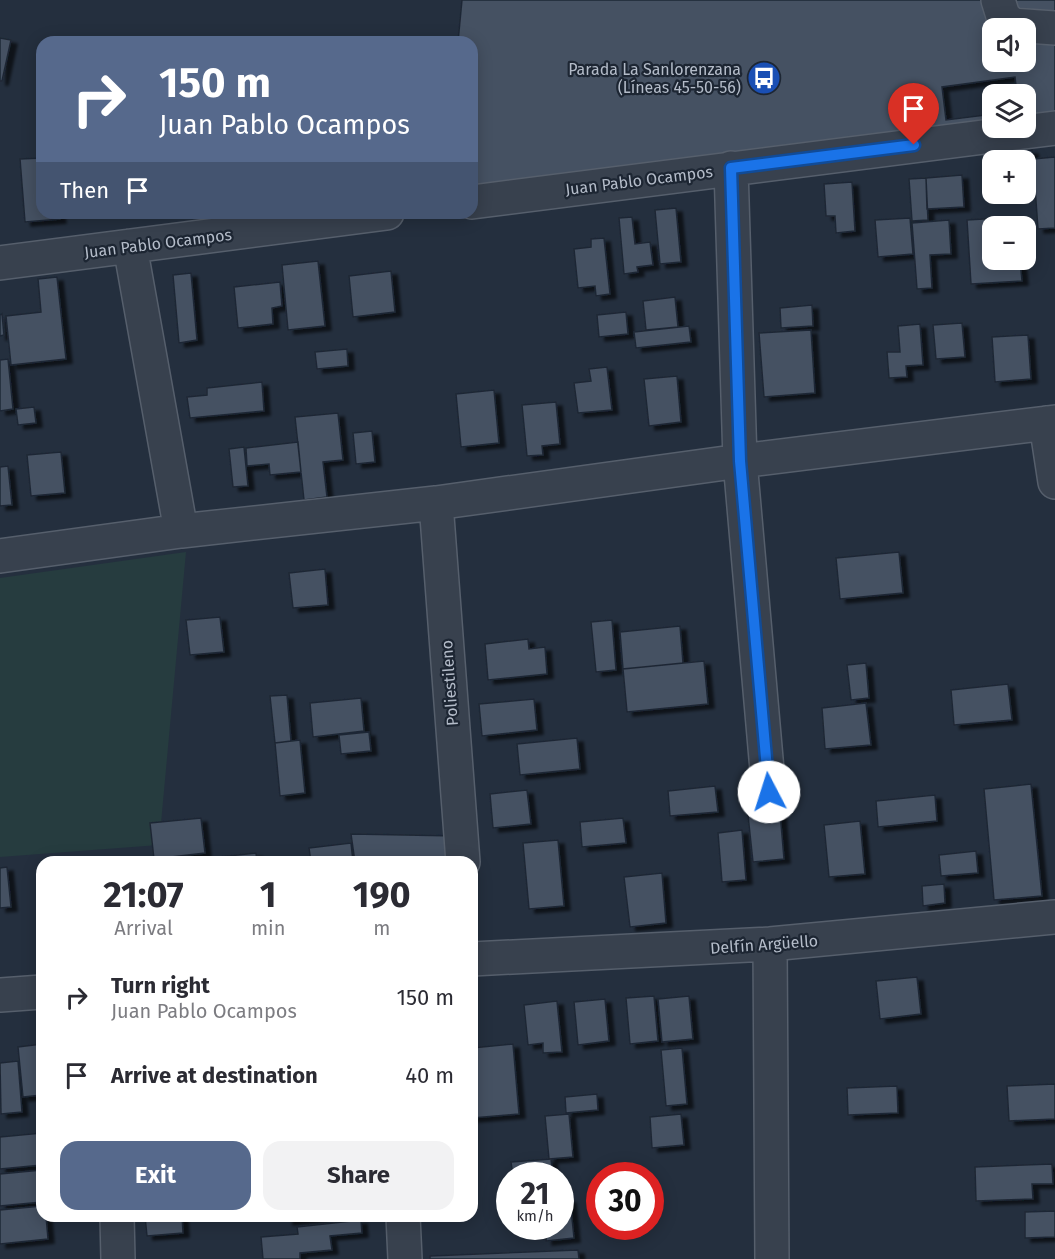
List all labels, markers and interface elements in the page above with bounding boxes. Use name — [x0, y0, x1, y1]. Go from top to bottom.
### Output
map controls — [982, 18, 1036, 270]
button: sound — [982, 18, 1036, 72]
text: 150 m — [159, 58, 271, 108]
icon: right — [60, 60, 138, 138]
place label: Parada La Sanlorenzana (Líneas 45-50-56) — [568, 60, 741, 97]
bus stop icon: Parada La Sanlorenzana (Líneas 45-50-56) — [746, 60, 782, 96]
pin — [888, 83, 939, 145]
button: layers — [982, 84, 1036, 138]
icon: arrive — [897, 92, 930, 125]
text: Juan Pablo Ocampos — [159, 109, 410, 141]
button: + — [982, 150, 1036, 204]
street label: Juan Pablo Ocampos — [564, 162, 714, 199]
icon: arrive — [121, 174, 154, 207]
text: Then — [60, 177, 109, 204]
button: − — [982, 216, 1036, 270]
street label: Juan Pablo Ocampos — [83, 225, 233, 262]
street label: Poliestileno — [437, 639, 462, 726]
position arrow — [737, 760, 801, 824]
text: 21:07 — [103, 873, 184, 917]
text: 1 — [260, 873, 277, 917]
text: 190 — [353, 873, 411, 917]
text: Arrival — [114, 916, 173, 940]
text: min — [251, 916, 285, 940]
text: m — [373, 916, 390, 940]
street label: Delfín Argüello — [709, 931, 819, 958]
text: Turn right — [111, 972, 210, 999]
icon: right — [60, 981, 93, 1014]
text: 150 m — [396, 984, 454, 1011]
text: Juan Pablo Ocampos — [111, 999, 297, 1023]
icon: arrive — [60, 1059, 93, 1092]
text: Arrive at destination — [111, 1062, 318, 1089]
text: 40 m — [405, 1062, 454, 1089]
button: Exit — [60, 1141, 251, 1210]
button: Share — [263, 1141, 454, 1210]
speed limit sign: 30 — [586, 1162, 664, 1240]
text: 21 — [521, 1176, 549, 1212]
text: km/h — [516, 1207, 554, 1225]

